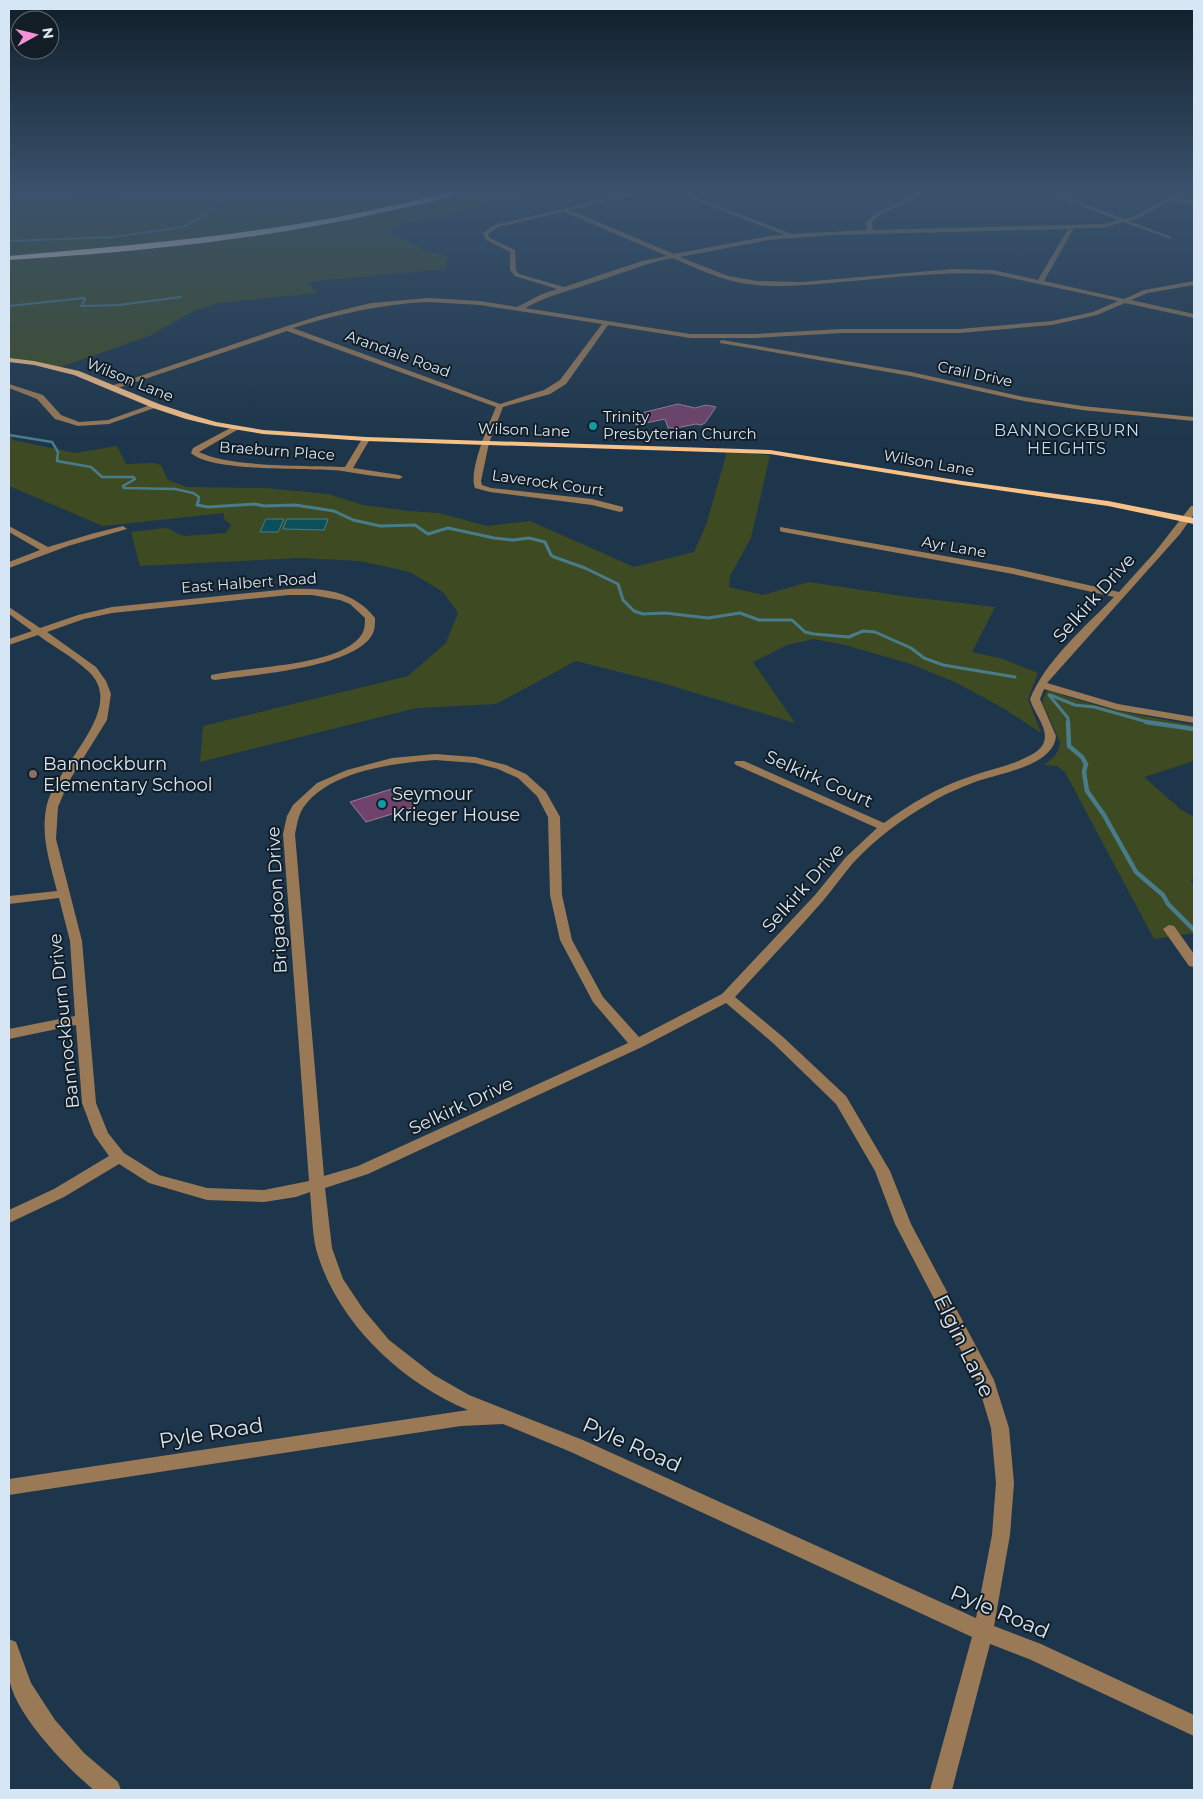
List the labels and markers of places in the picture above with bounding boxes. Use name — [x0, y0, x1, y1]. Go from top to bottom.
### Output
place label: Trinity Presbyterian Church — [603, 407, 757, 443]
marker: Trinity Presbyterian Church — [587, 420, 599, 432]
place label: Bannockburn Elementary School — [43, 753, 213, 796]
marker: Bannockburn Elementary School — [27, 768, 39, 780]
place label: Seymour Krieger House — [392, 783, 520, 826]
marker: Seymour Krieger House — [376, 798, 388, 810]

